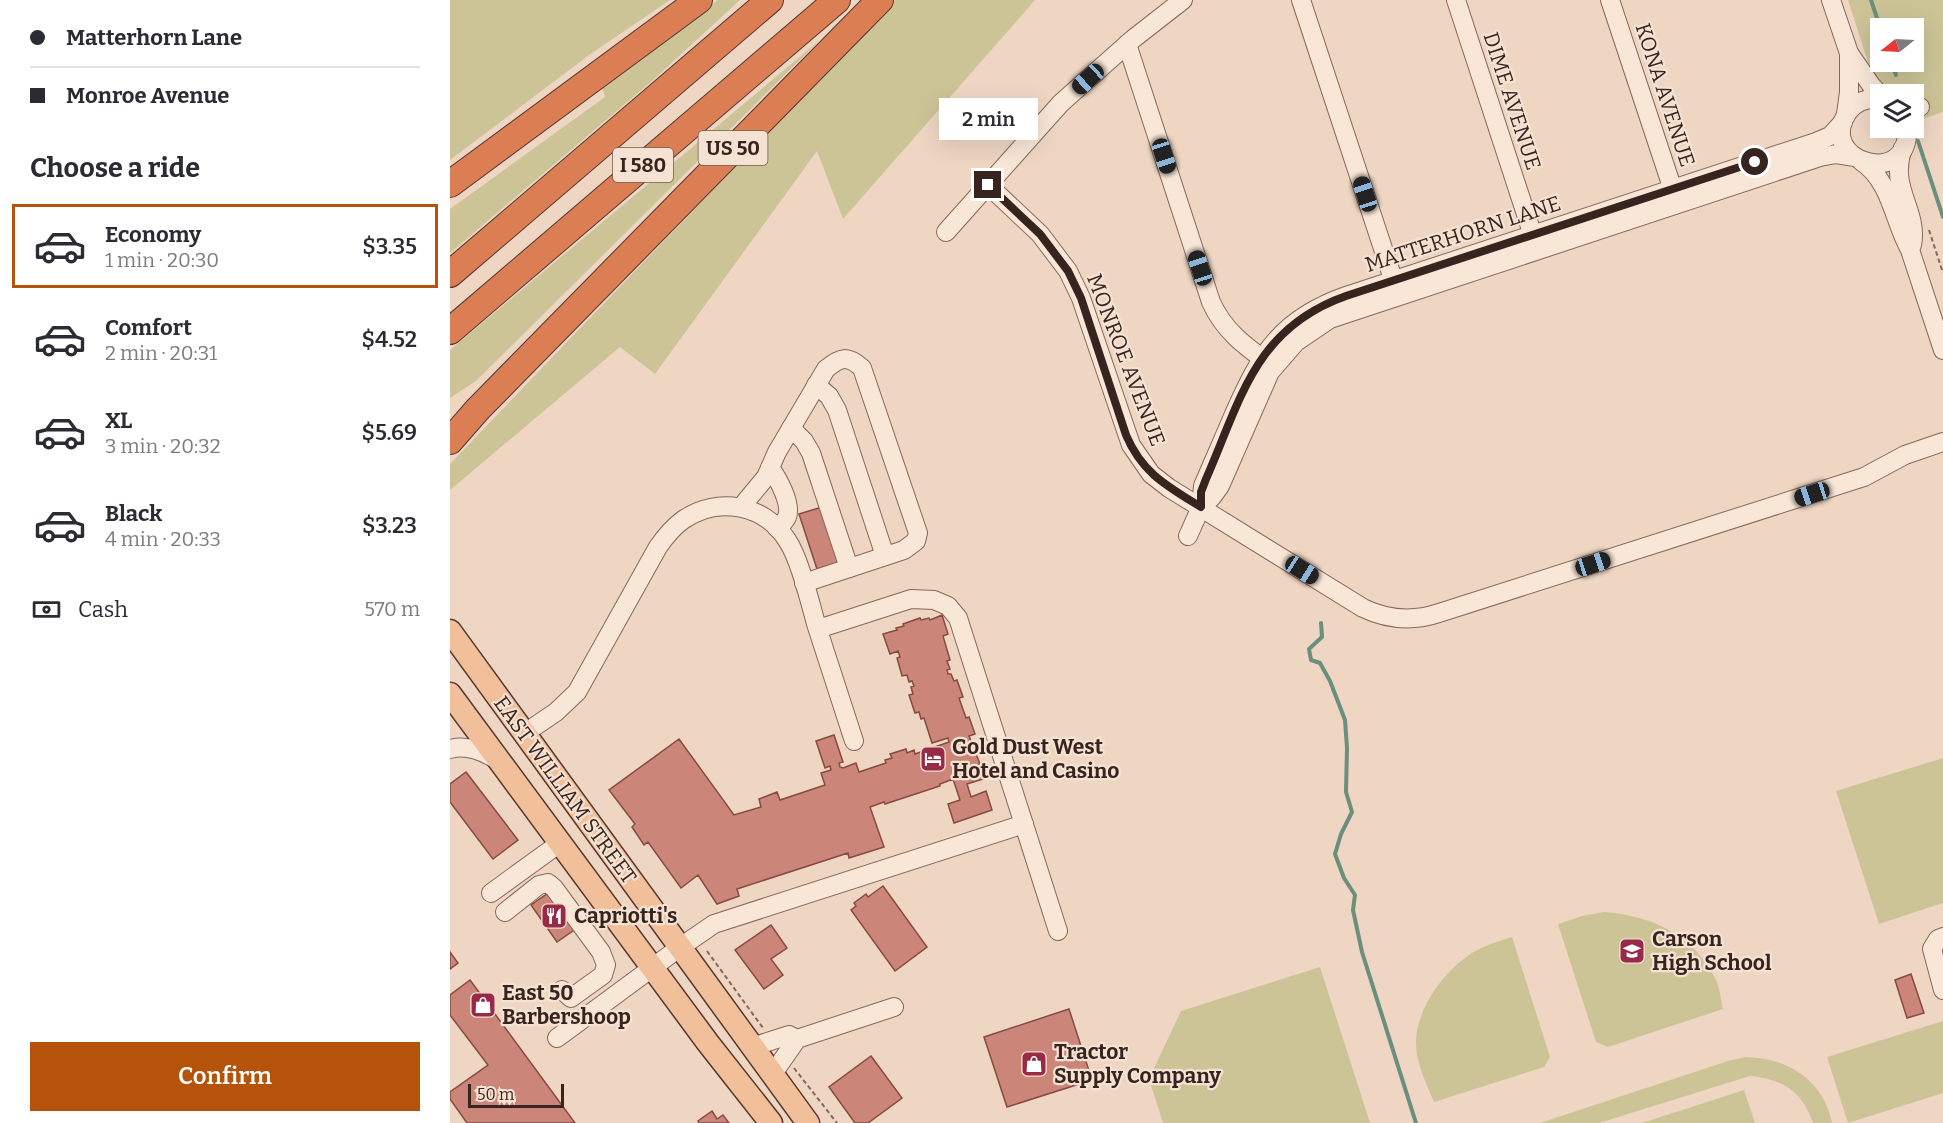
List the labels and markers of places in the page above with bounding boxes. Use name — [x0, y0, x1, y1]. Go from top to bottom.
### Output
place label: Gold Dust West Hotel and Casino — [952, 734, 1119, 784]
hotel icon: Gold Dust West Hotel and Casino — [918, 744, 948, 774]
restaurant icon: Capriotti's — [539, 901, 569, 931]
place label: Capriotti's — [574, 903, 677, 929]
place label: Carson High School — [1652, 926, 1772, 976]
school or university icon: Carson High School — [1617, 936, 1647, 966]
place label: East 50 Barbershoop — [502, 980, 631, 1030]
shop icon: East 50 Barbershoop — [468, 990, 498, 1020]
place label: Tractor Supply Company — [1054, 1039, 1221, 1089]
shop icon: Tractor Supply Company — [1019, 1049, 1049, 1079]

